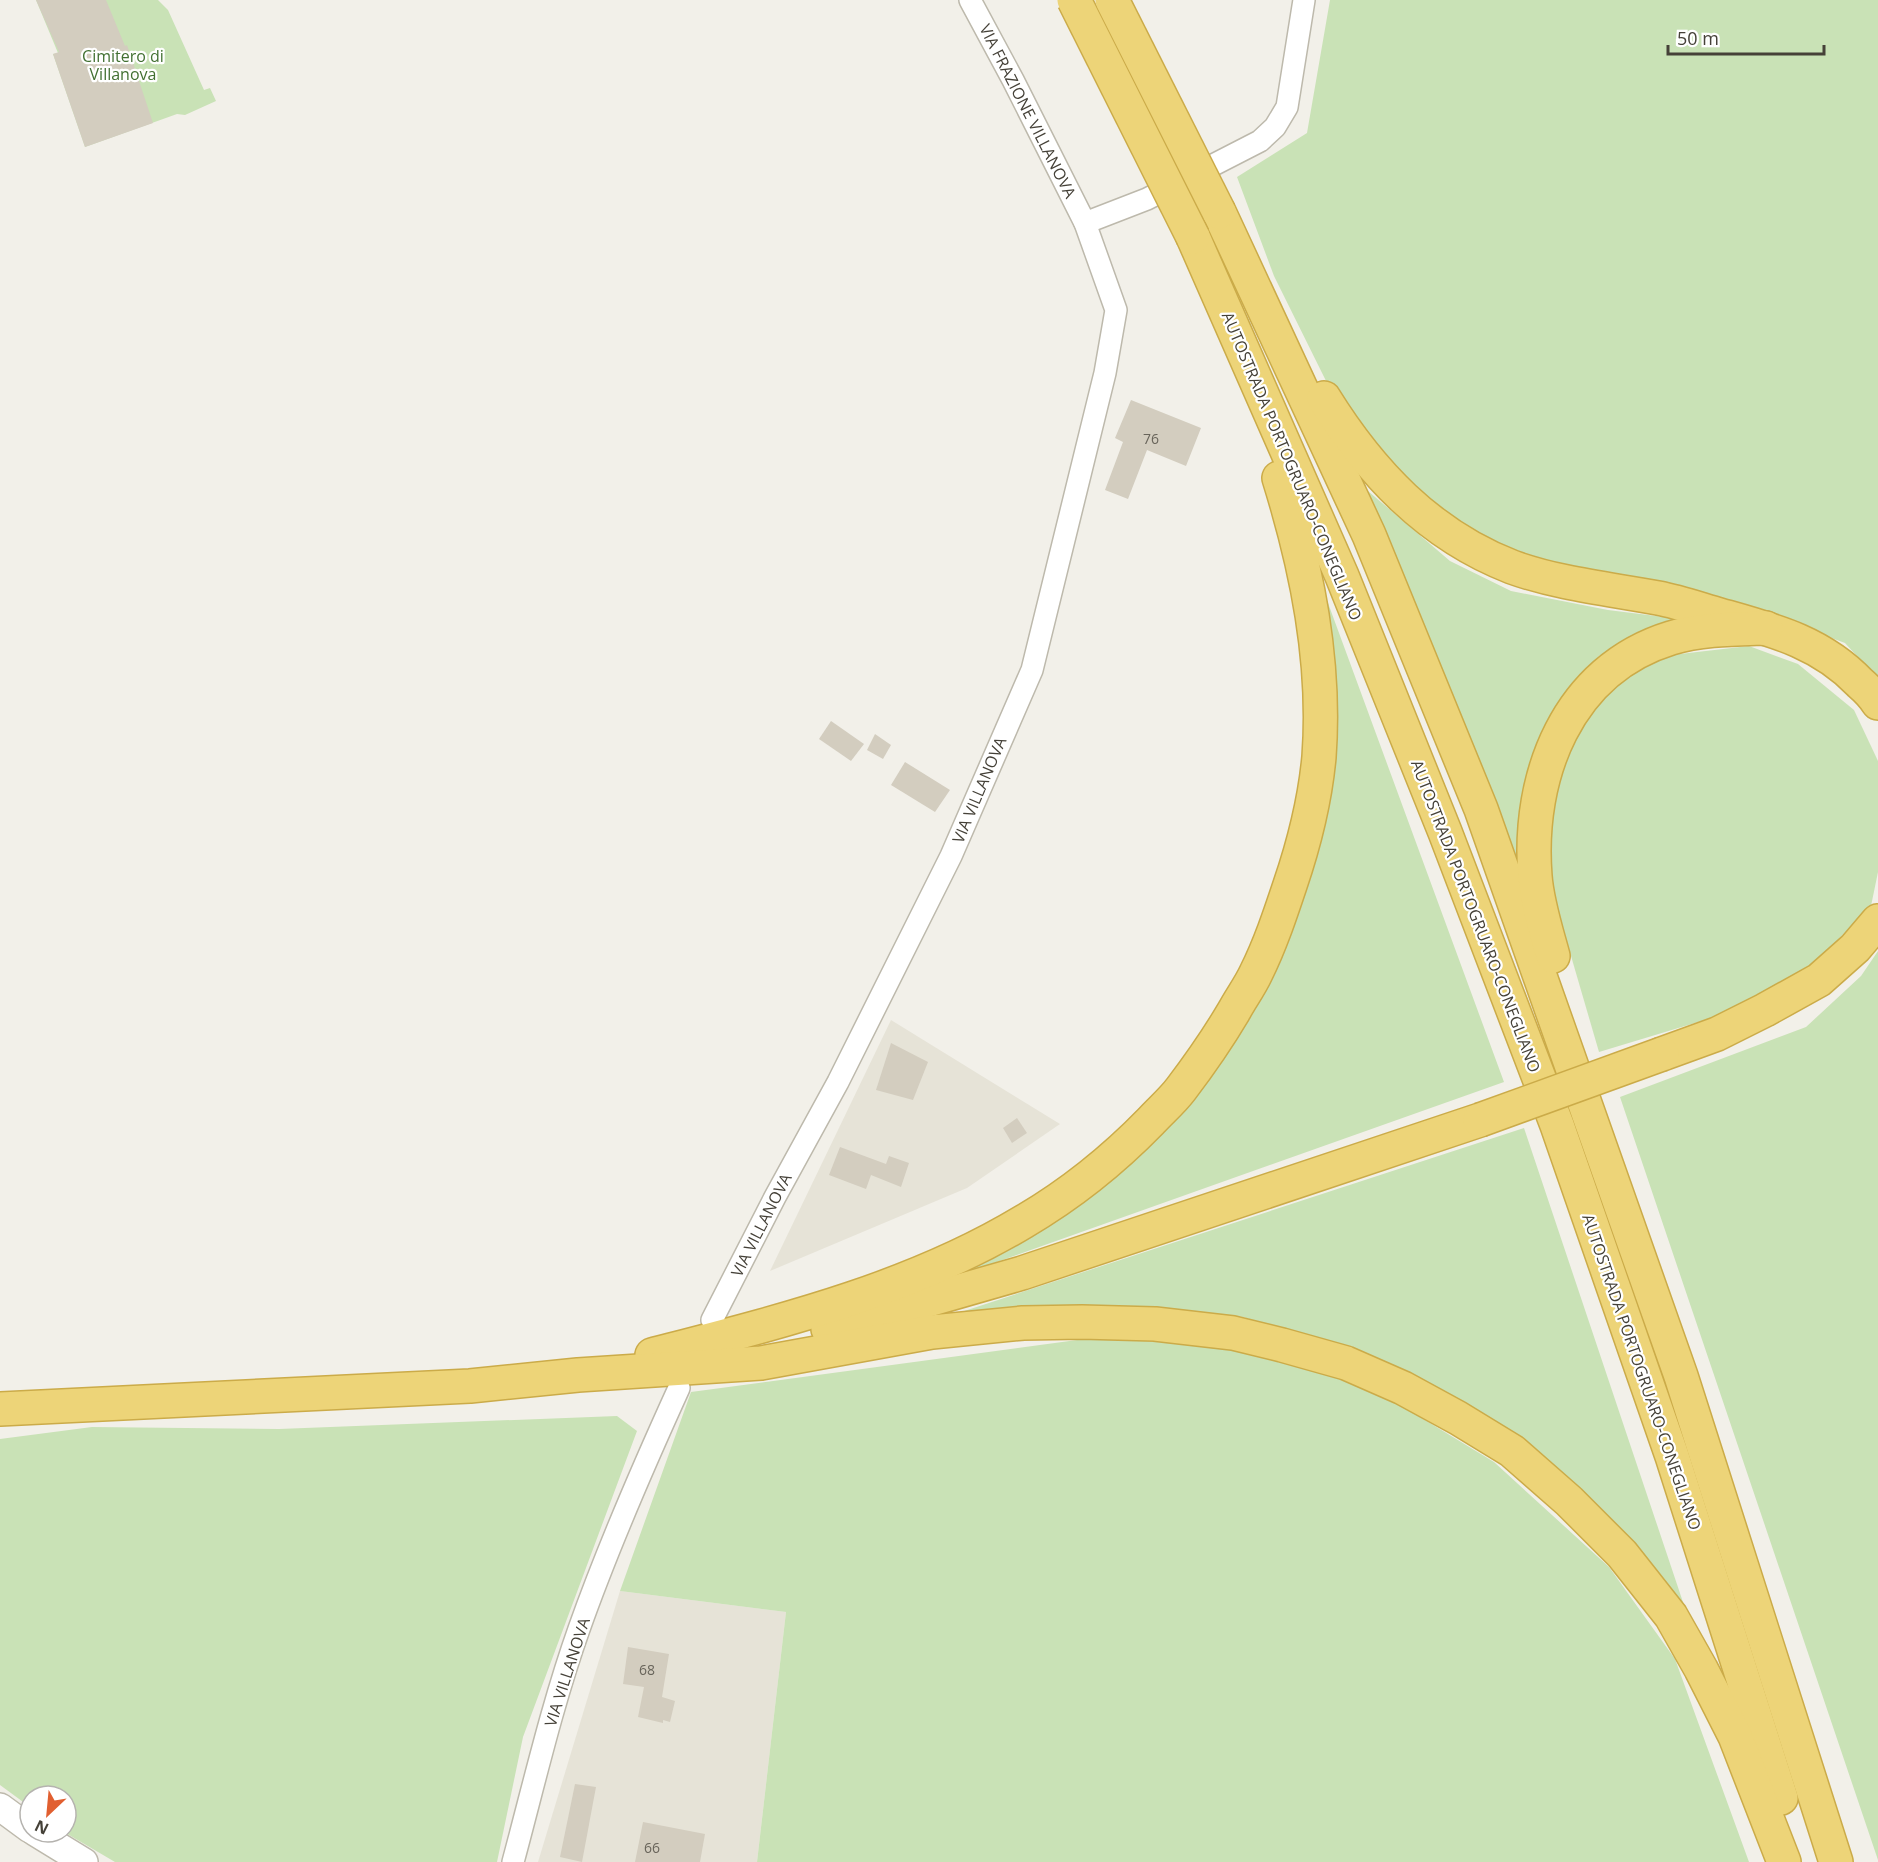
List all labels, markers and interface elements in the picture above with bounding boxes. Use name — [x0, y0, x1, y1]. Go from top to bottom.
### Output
scale bar — [1668, 18, 1824, 56]
street label: VIA FRAZIONE VILLANOVA — [974, 20, 1082, 203]
text: 50 m — [1677, 26, 1719, 50]
park label: Cimitero di Villanova — [82, 45, 164, 85]
street label: AUTOSTRADA PORTOGRUARO-CONEGLIANO — [1217, 308, 1367, 624]
house number: 76 — [1143, 429, 1159, 448]
street label: VIA VILLANOVA — [947, 733, 1012, 846]
street label: AUTOSTRADA PORTOGRUARO-CONEGLIANO — [1406, 757, 1546, 1075]
street label: VIA VILLANOVA — [725, 1169, 797, 1280]
street label: AUTOSTRADA PORTOGRUARO-CONEGLIANO — [1577, 1211, 1707, 1533]
street label: VIA VILLANOVA — [539, 1614, 595, 1729]
house number: 68 — [639, 1660, 655, 1679]
north arrow — [18, 1784, 78, 1844]
text: N — [31, 1815, 52, 1840]
house number: 66 — [644, 1838, 660, 1857]

